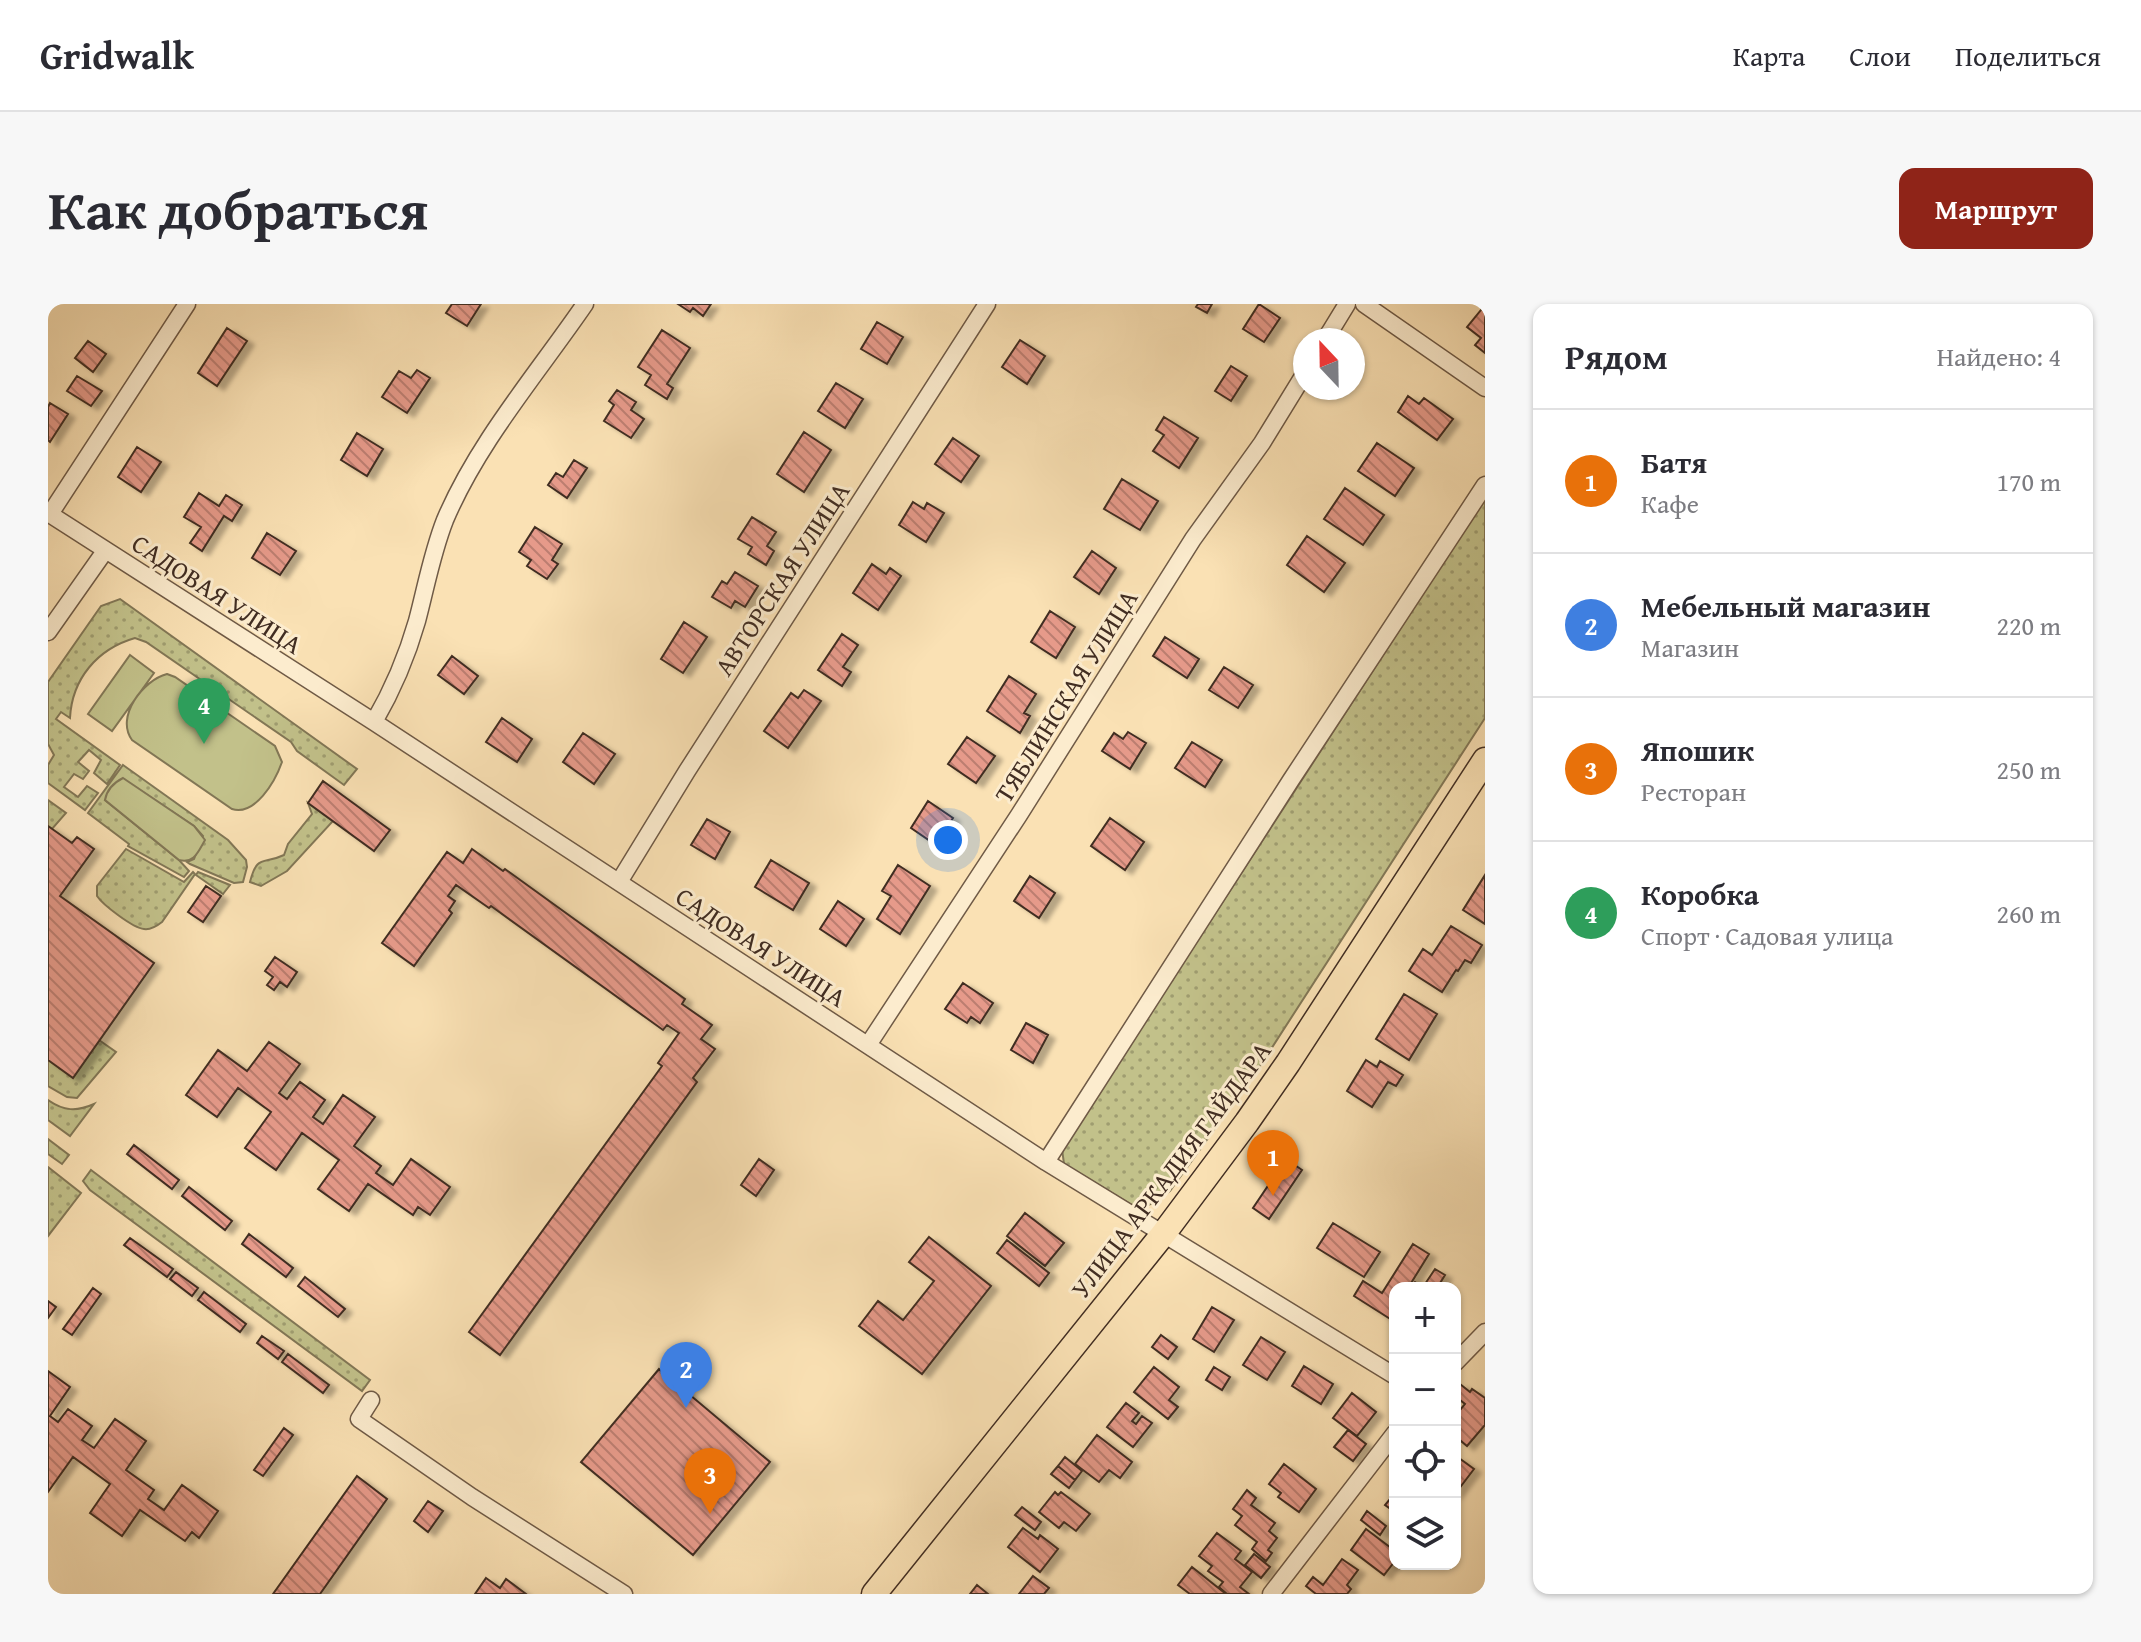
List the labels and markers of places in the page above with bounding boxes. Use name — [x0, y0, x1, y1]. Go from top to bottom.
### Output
pin: 4 — [178, 678, 230, 744]
pin: 1 — [1247, 1130, 1299, 1196]
pin: 2 — [660, 1342, 712, 1408]
pin: 3 — [684, 1448, 736, 1514]

